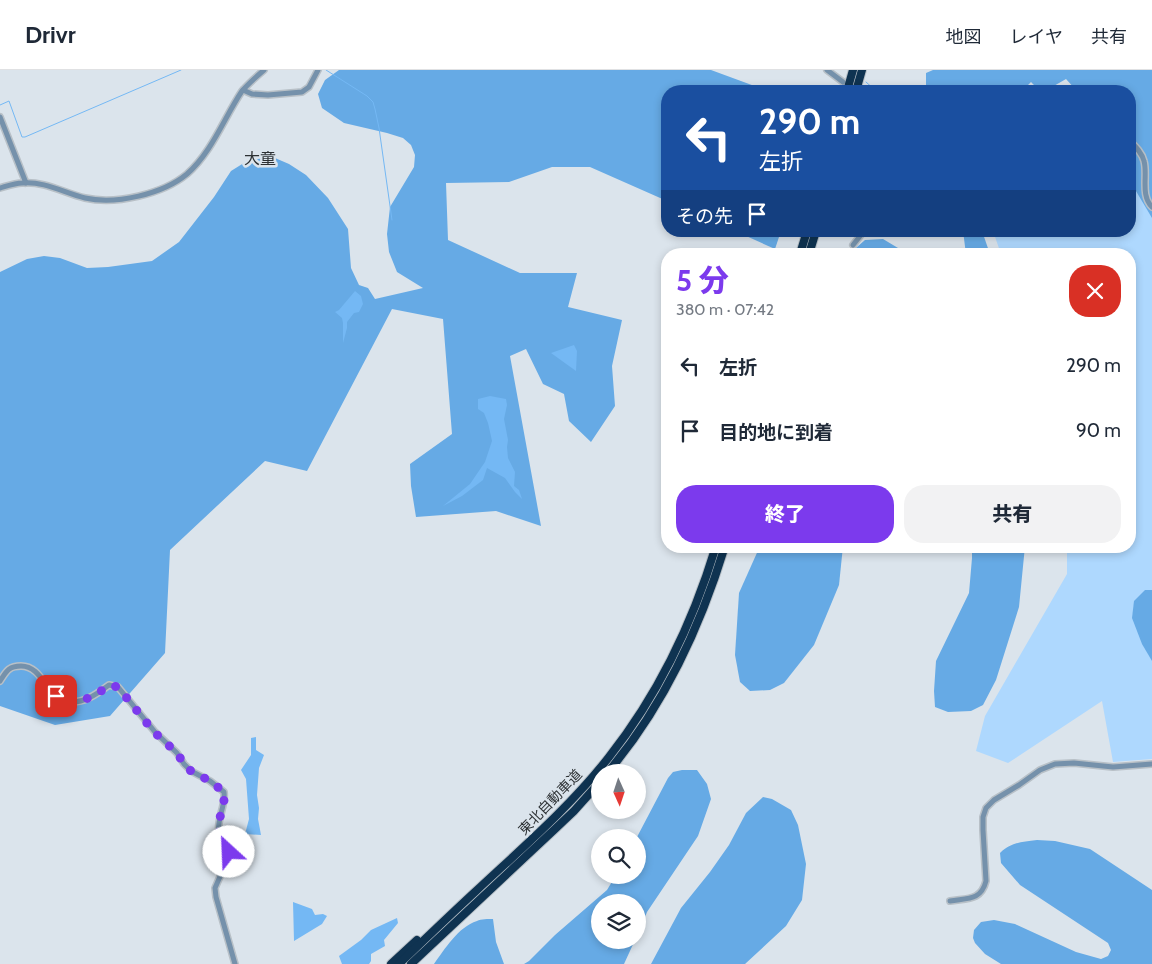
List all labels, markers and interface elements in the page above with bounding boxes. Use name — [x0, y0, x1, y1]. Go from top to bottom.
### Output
text: Drivr — [25, 20, 76, 49]
text: 地図 — [946, 26, 982, 48]
text: レイヤ — [1010, 26, 1063, 48]
text: 共有 — [1091, 26, 1127, 48]
text: 290 m — [759, 100, 860, 143]
icon: left — [676, 105, 741, 170]
text: 左折 — [759, 148, 803, 175]
district label: 大童 — [244, 149, 276, 168]
icon: arrive — [743, 200, 771, 228]
text: その先 — [676, 205, 733, 228]
text: 5 分 — [676, 262, 729, 299]
button: close — [1069, 265, 1121, 317]
text: 380 m · 07:42 — [676, 300, 774, 319]
icon: left — [676, 352, 704, 380]
text: 290 m — [1066, 354, 1121, 377]
text: 左折 — [719, 356, 757, 379]
icon: arrive — [676, 417, 704, 445]
text: 90 m — [1076, 419, 1121, 442]
text: 目的地に到着 — [719, 421, 833, 444]
button: 終了 — [676, 485, 894, 543]
button: 共有 — [904, 485, 1121, 543]
pin — [35, 675, 77, 717]
icon: arrive — [42, 682, 70, 710]
north arrow — [591, 764, 646, 819]
map controls — [591, 764, 646, 949]
street label: 東北自動車道 — [514, 766, 586, 838]
position arrow — [202, 825, 254, 877]
button: search — [591, 829, 646, 884]
button: layers — [591, 894, 646, 949]

